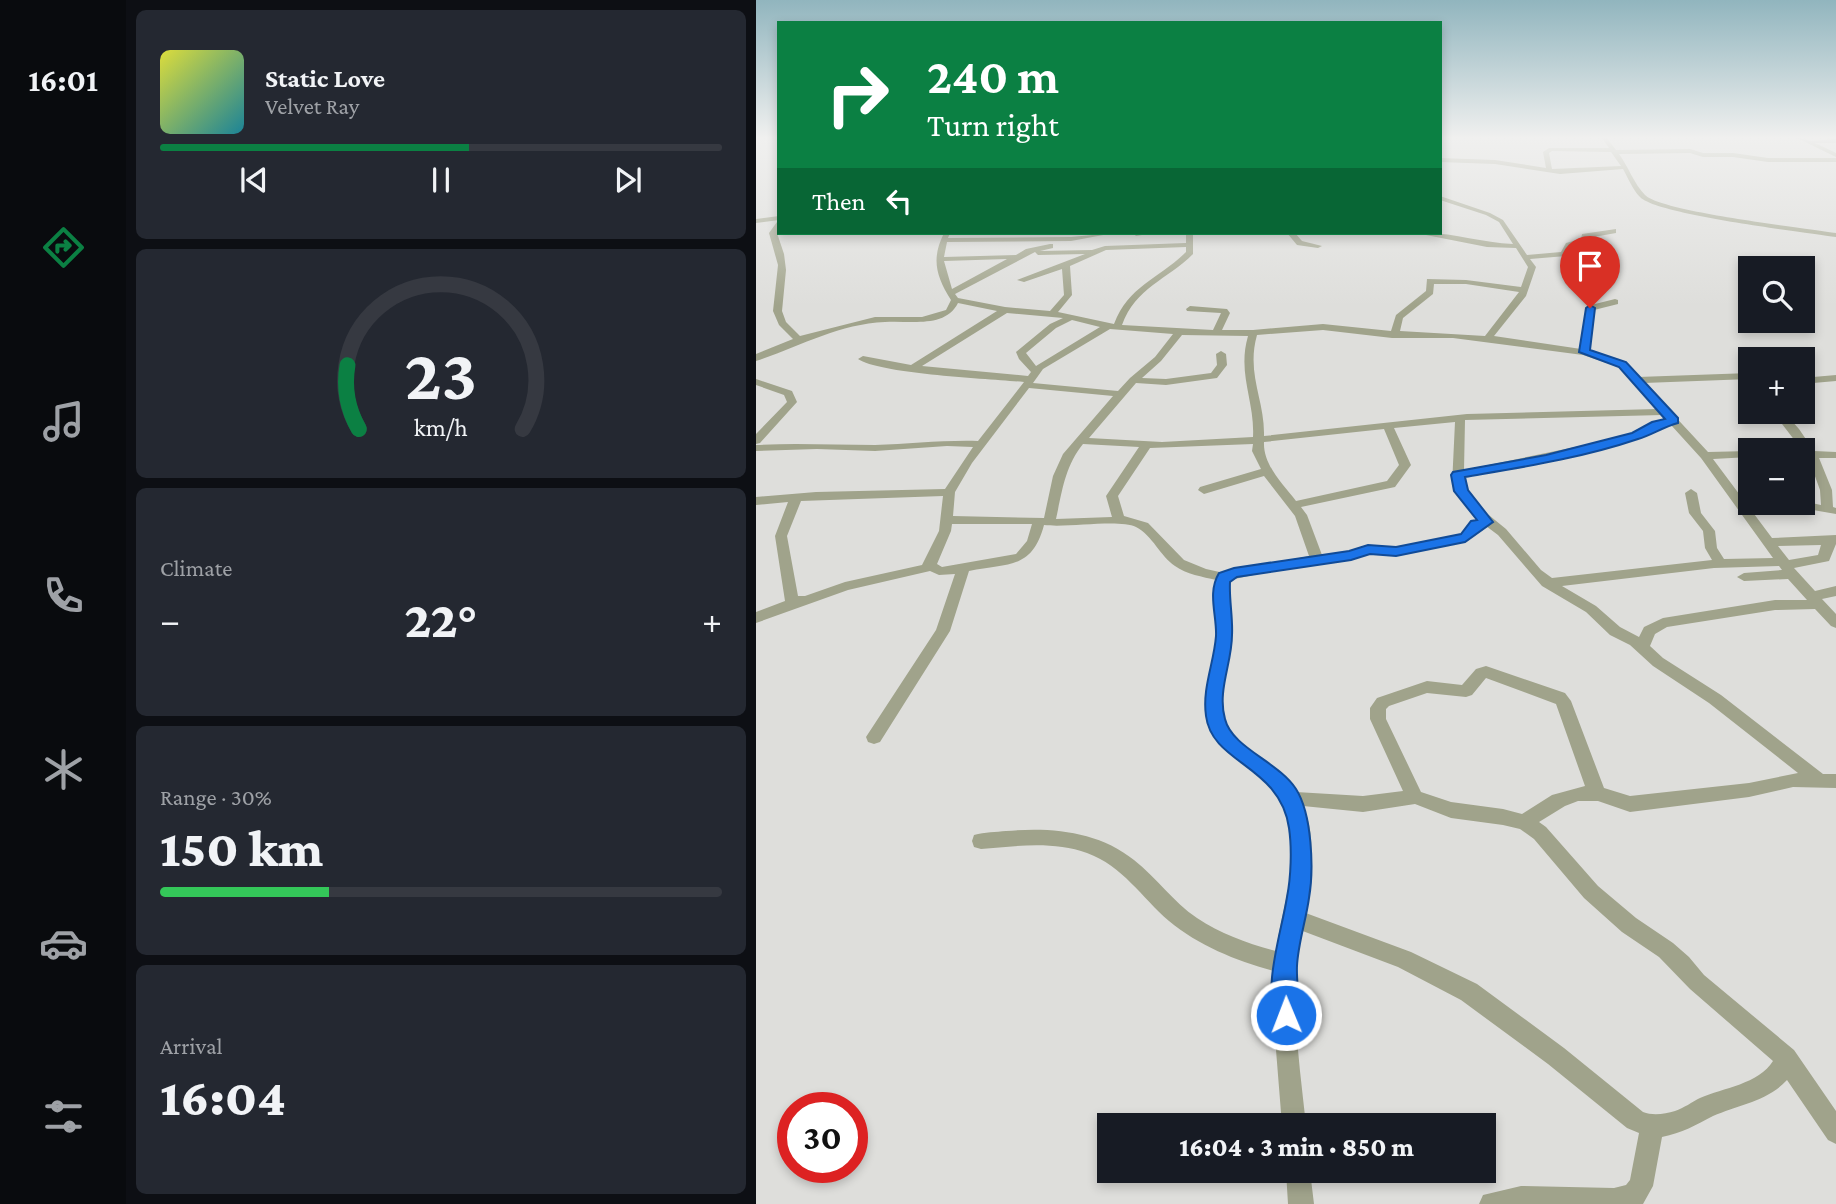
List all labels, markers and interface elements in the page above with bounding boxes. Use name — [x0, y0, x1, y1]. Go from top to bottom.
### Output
icon: right — [812, 49, 903, 140]
text: 240 m — [927, 49, 1059, 104]
text: 16:01 — [28, 62, 98, 98]
text: Static Love — [265, 64, 385, 93]
text: Velvet Ray — [265, 93, 359, 119]
text: Turn right — [927, 107, 1059, 143]
icon: previous — [235, 161, 273, 199]
icon: pause — [422, 161, 460, 199]
icon: next — [609, 161, 647, 199]
icon: left — [880, 182, 918, 220]
text: Then — [812, 187, 866, 216]
icon: directions — [39, 223, 88, 272]
pin — [1560, 236, 1620, 308]
icon: arrive — [1571, 247, 1609, 285]
map controls — [1738, 256, 1815, 515]
button: search — [1738, 256, 1815, 333]
text: 23 — [405, 335, 477, 416]
button: + — [1738, 347, 1815, 424]
icon: music — [39, 397, 88, 446]
text: km/h — [414, 414, 468, 441]
button: − — [1738, 438, 1815, 515]
text: Climate — [160, 555, 232, 581]
icon: phone — [39, 571, 88, 620]
text: 22° — [404, 590, 478, 648]
text: − — [160, 599, 180, 641]
text: + — [702, 599, 722, 641]
icon: climate — [39, 745, 88, 794]
text: Range · 30% — [160, 784, 272, 810]
text: 150 km — [160, 819, 323, 877]
icon: car — [39, 919, 88, 968]
position arrow — [1249, 978, 1323, 1052]
text: Arrival — [160, 1033, 223, 1059]
text: 16:04 — [160, 1068, 286, 1126]
icon: filters — [39, 1092, 88, 1141]
speed limit sign: 30 — [777, 1092, 868, 1183]
text: 16:04 · 3 min · 850 m — [1179, 1133, 1414, 1162]

